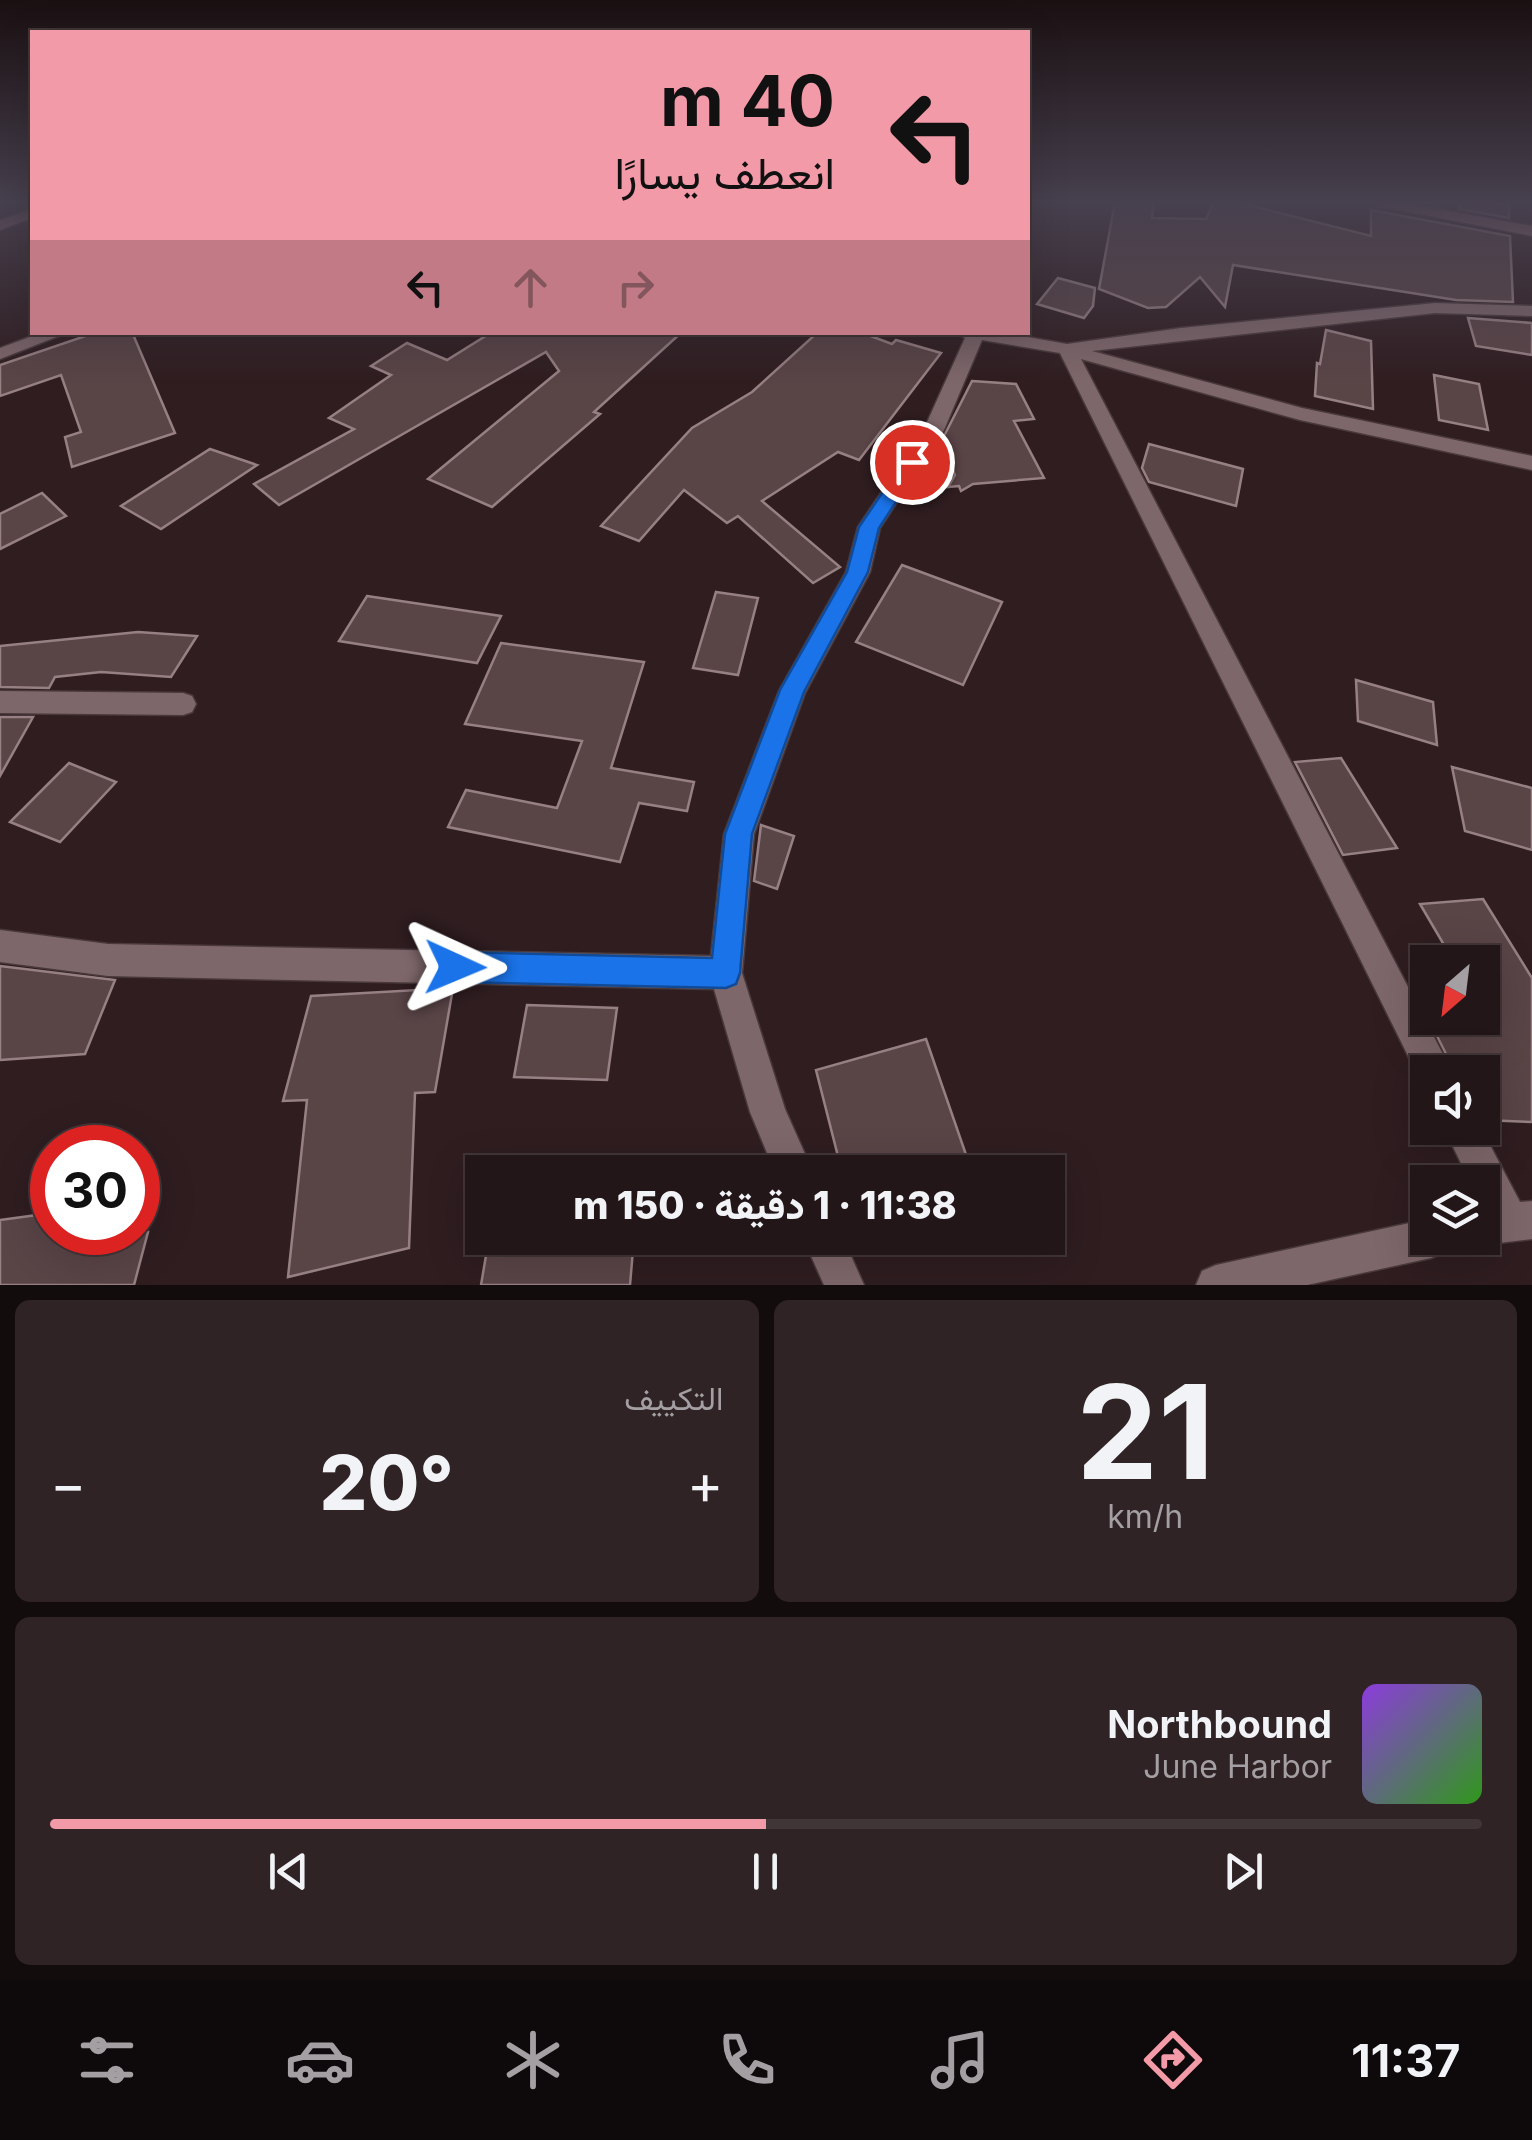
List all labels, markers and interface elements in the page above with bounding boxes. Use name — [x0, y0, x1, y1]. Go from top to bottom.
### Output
text: 40 m — [660, 58, 835, 143]
icon: left — [870, 70, 1000, 200]
text: انعطف يسارًا — [615, 145, 835, 200]
icon: left — [398, 260, 453, 315]
icon: ahead — [503, 260, 558, 315]
icon: right — [608, 260, 663, 315]
pin — [870, 420, 955, 505]
icon: arrive — [885, 435, 940, 490]
position arrow — [403, 915, 507, 1019]
north arrow — [1410, 945, 1500, 1035]
map controls — [1410, 945, 1500, 1255]
button: sound — [1410, 1055, 1500, 1145]
speed limit sign: 30 — [30, 1125, 160, 1255]
button: layers — [1410, 1165, 1500, 1255]
text: 11:38 · 1 دقيقة · 150 m — [573, 1182, 957, 1228]
text: 21 — [1076, 1353, 1214, 1510]
text: التكييف — [624, 1379, 724, 1418]
text: 20° — [320, 1437, 454, 1528]
text: − — [50, 1451, 86, 1517]
text: + — [687, 1451, 723, 1517]
text: km/h — [1107, 1497, 1183, 1536]
text: Northbound — [1107, 1701, 1332, 1747]
text: June Harbor — [1143, 1747, 1332, 1786]
icon: previous — [261, 1844, 316, 1899]
icon: pause — [738, 1844, 793, 1899]
icon: next — [1216, 1844, 1271, 1899]
icon: filters — [72, 2025, 142, 2095]
icon: car — [285, 2025, 355, 2095]
icon: climate — [498, 2025, 568, 2095]
icon: phone — [712, 2025, 782, 2095]
icon: music — [925, 2025, 995, 2095]
icon: directions — [1138, 2025, 1208, 2095]
text: 11:37 — [1351, 2033, 1460, 2088]

